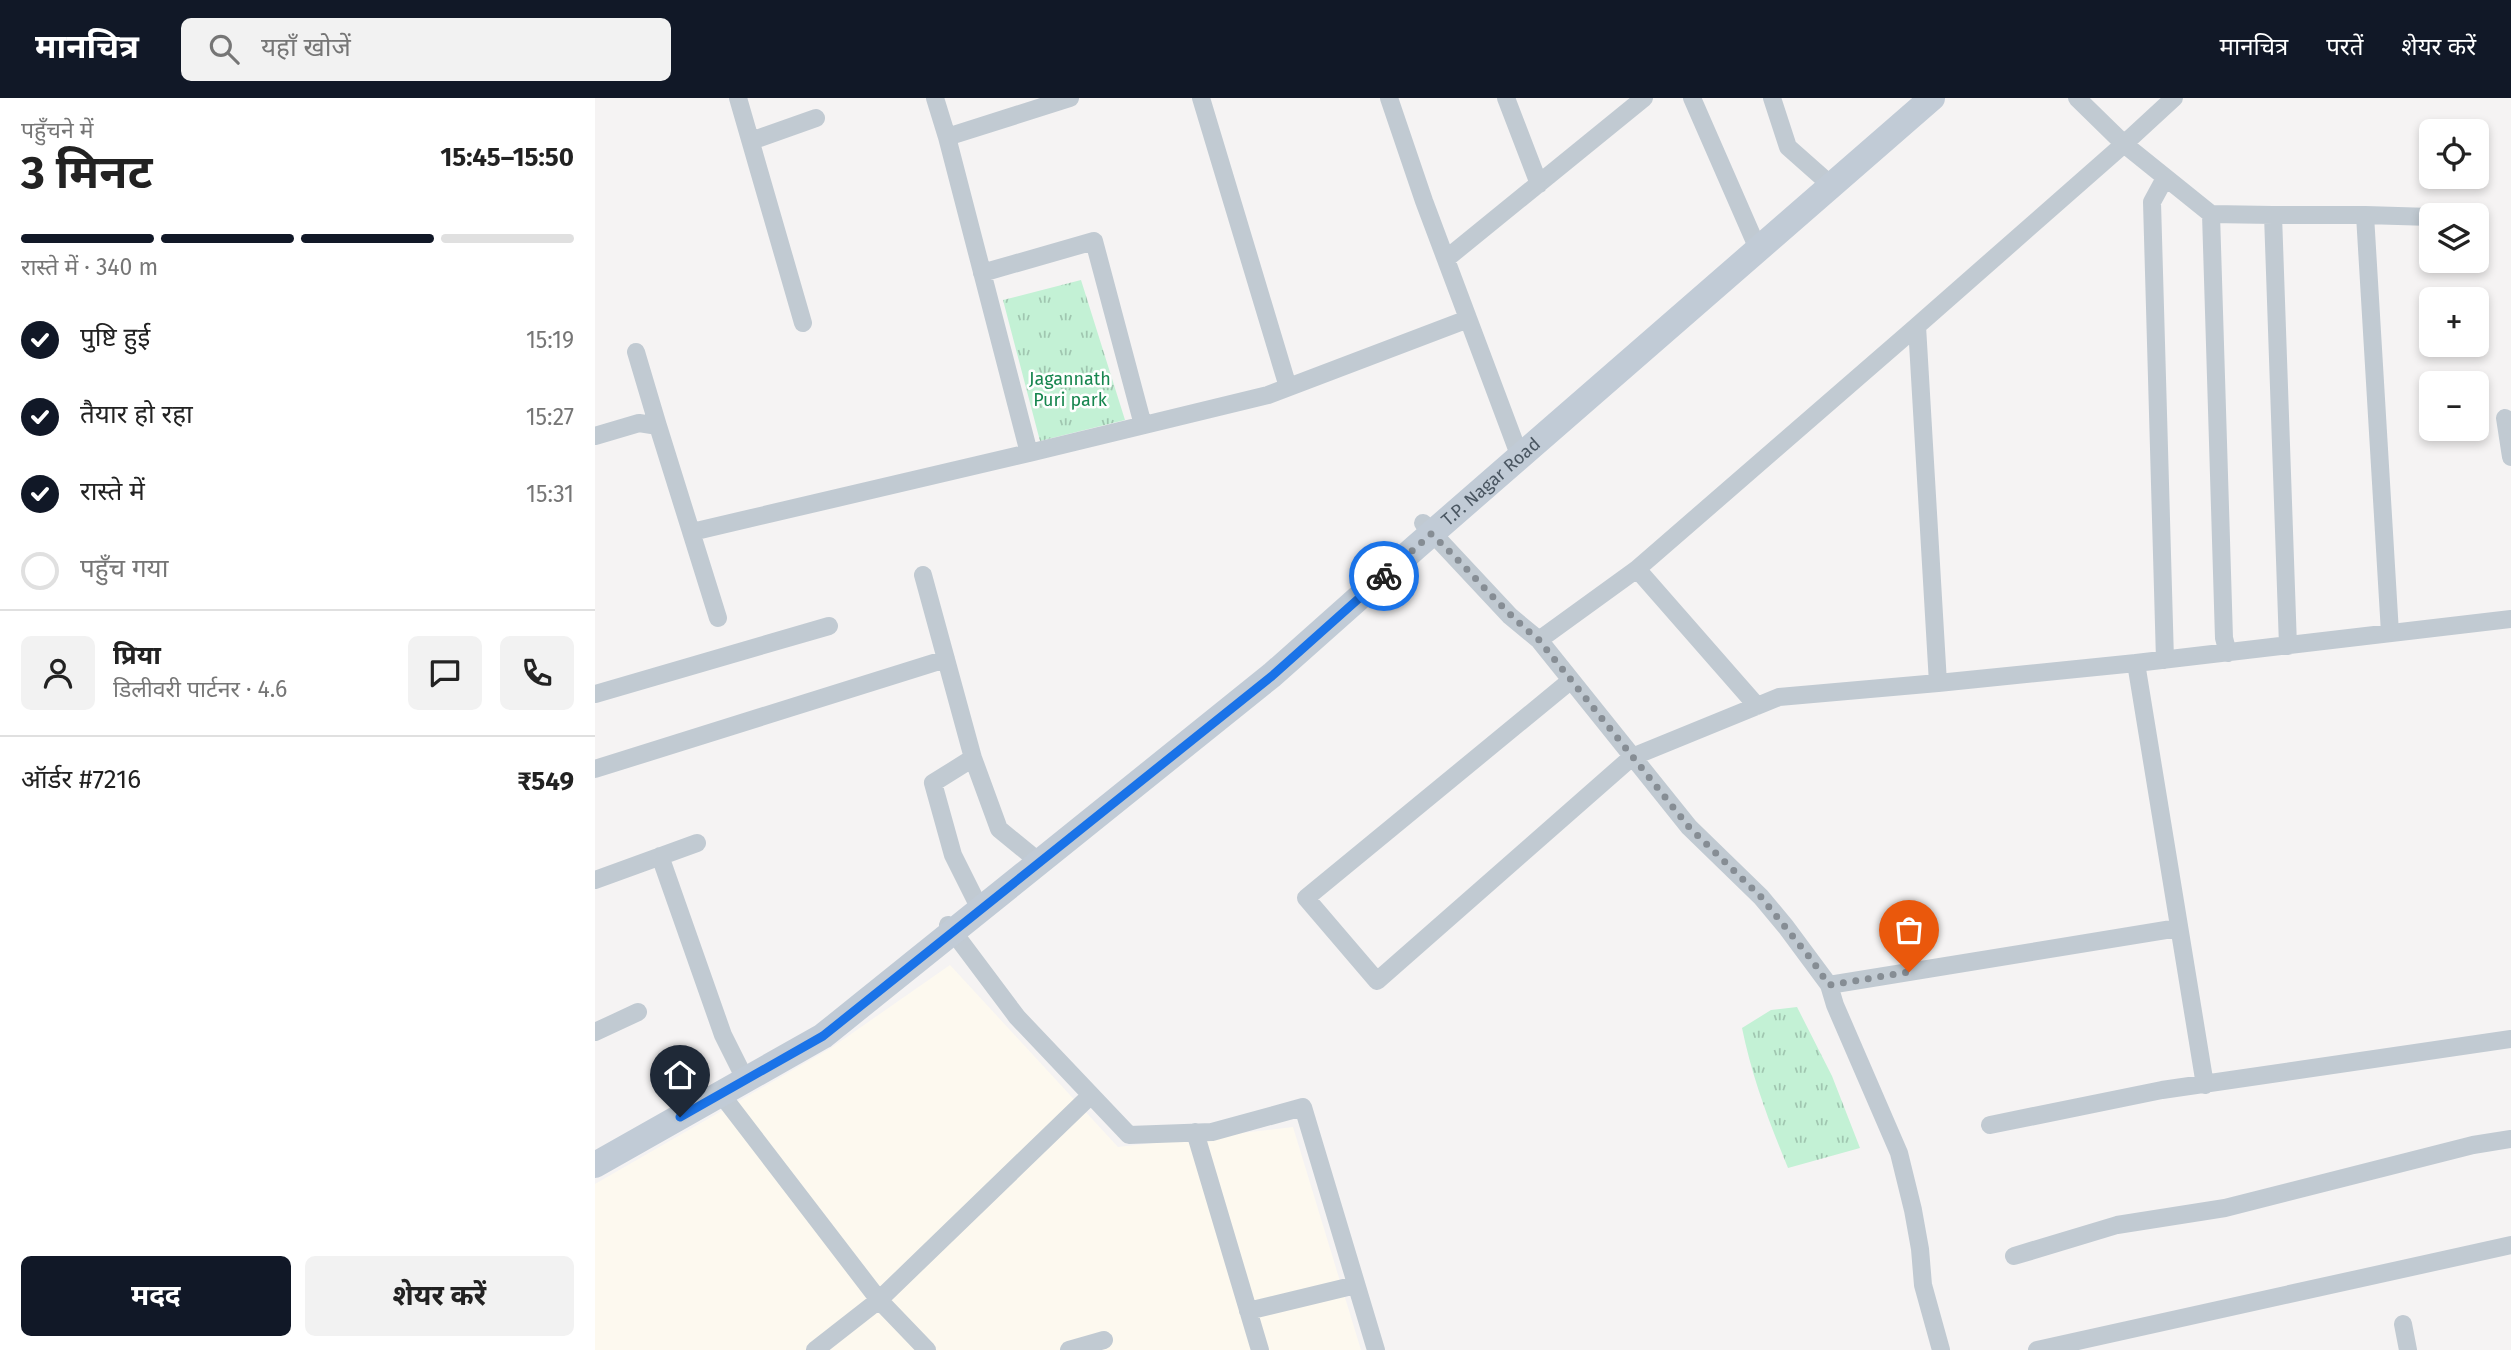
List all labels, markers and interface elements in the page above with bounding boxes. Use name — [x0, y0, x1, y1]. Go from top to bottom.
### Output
search box — [181, 18, 671, 81]
text: मानचित्र — [35, 27, 139, 67]
icon: search — [205, 30, 243, 68]
text: यहाँ खोजें — [261, 32, 351, 63]
text: मानचित्र — [2220, 33, 2288, 61]
text: परतें — [2326, 33, 2363, 61]
text: शेयर करें — [2401, 33, 2476, 61]
text: पहुँचने में — [21, 116, 94, 144]
map controls — [2419, 119, 2489, 441]
button: locate — [2419, 119, 2489, 189]
text: 15:45–15:50 — [440, 142, 574, 173]
text: 3 मिनट — [21, 145, 152, 200]
button: layers — [2419, 203, 2489, 273]
text: रास्ते में · 340 m — [21, 253, 158, 281]
button: + — [2419, 287, 2489, 357]
icon: check — [21, 321, 59, 359]
text: पुष्टि हुई — [80, 322, 150, 353]
text: 15:19 — [526, 326, 574, 354]
park label: Jagannath Puri park — [1029, 368, 1111, 411]
button: − — [2419, 371, 2489, 441]
icon: check — [21, 398, 59, 436]
text: तैयार हो रहा — [80, 399, 193, 430]
text: 15:27 — [526, 403, 574, 431]
street label: T.P. Nagar Road — [1437, 433, 1545, 531]
icon: check — [21, 475, 59, 513]
text: रास्ते में — [80, 476, 145, 507]
text: 15:31 — [526, 480, 574, 508]
courier — [1349, 541, 1419, 611]
text: पहुँच गया — [80, 553, 168, 584]
icon: bike — [1365, 557, 1403, 595]
button: person — [21, 636, 95, 710]
button: chat — [408, 636, 482, 710]
button: phone — [500, 636, 574, 710]
text: प्रिया — [113, 640, 161, 671]
text: डिलीवरी पार्टनर · 4.6 — [113, 675, 287, 703]
text: ऑर्डर #7216 — [21, 764, 141, 795]
text: ₹549 — [517, 766, 574, 797]
pin — [1879, 900, 1939, 972]
icon: bag — [1890, 911, 1928, 949]
pin — [650, 1045, 710, 1117]
icon: home — [661, 1056, 699, 1094]
button: मदद — [21, 1256, 291, 1336]
button: शेयर करें — [305, 1256, 574, 1336]

